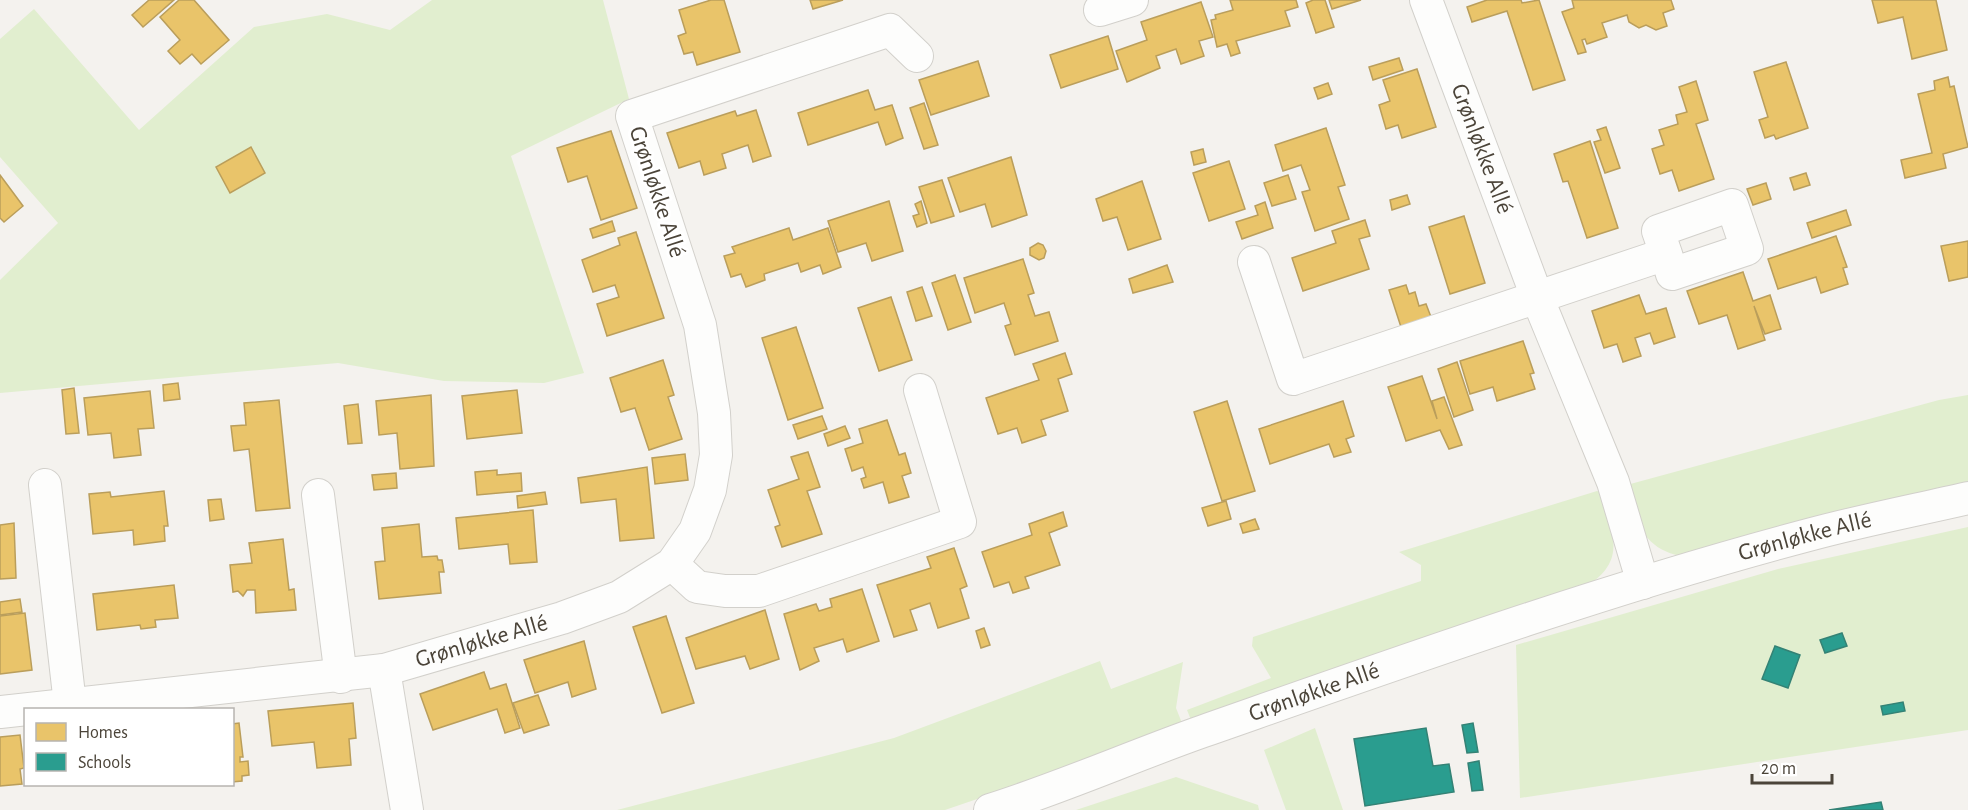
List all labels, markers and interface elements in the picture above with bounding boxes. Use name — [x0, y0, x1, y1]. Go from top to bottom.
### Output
street label: Grønløkke Allé — [1446, 81, 1517, 217]
street label: Grønløkke Allé — [624, 123, 690, 261]
street label: Grønløkke Allé — [1736, 508, 1874, 566]
street label: Grønløkke Allé — [413, 611, 551, 672]
street label: Grønløkke Allé — [1246, 658, 1383, 726]
legend — [24, 708, 234, 786]
text: Homes — [78, 724, 128, 742]
scale bar — [1752, 747, 1832, 785]
text: Schools — [78, 754, 131, 772]
text: 20 m — [1761, 760, 1796, 778]

